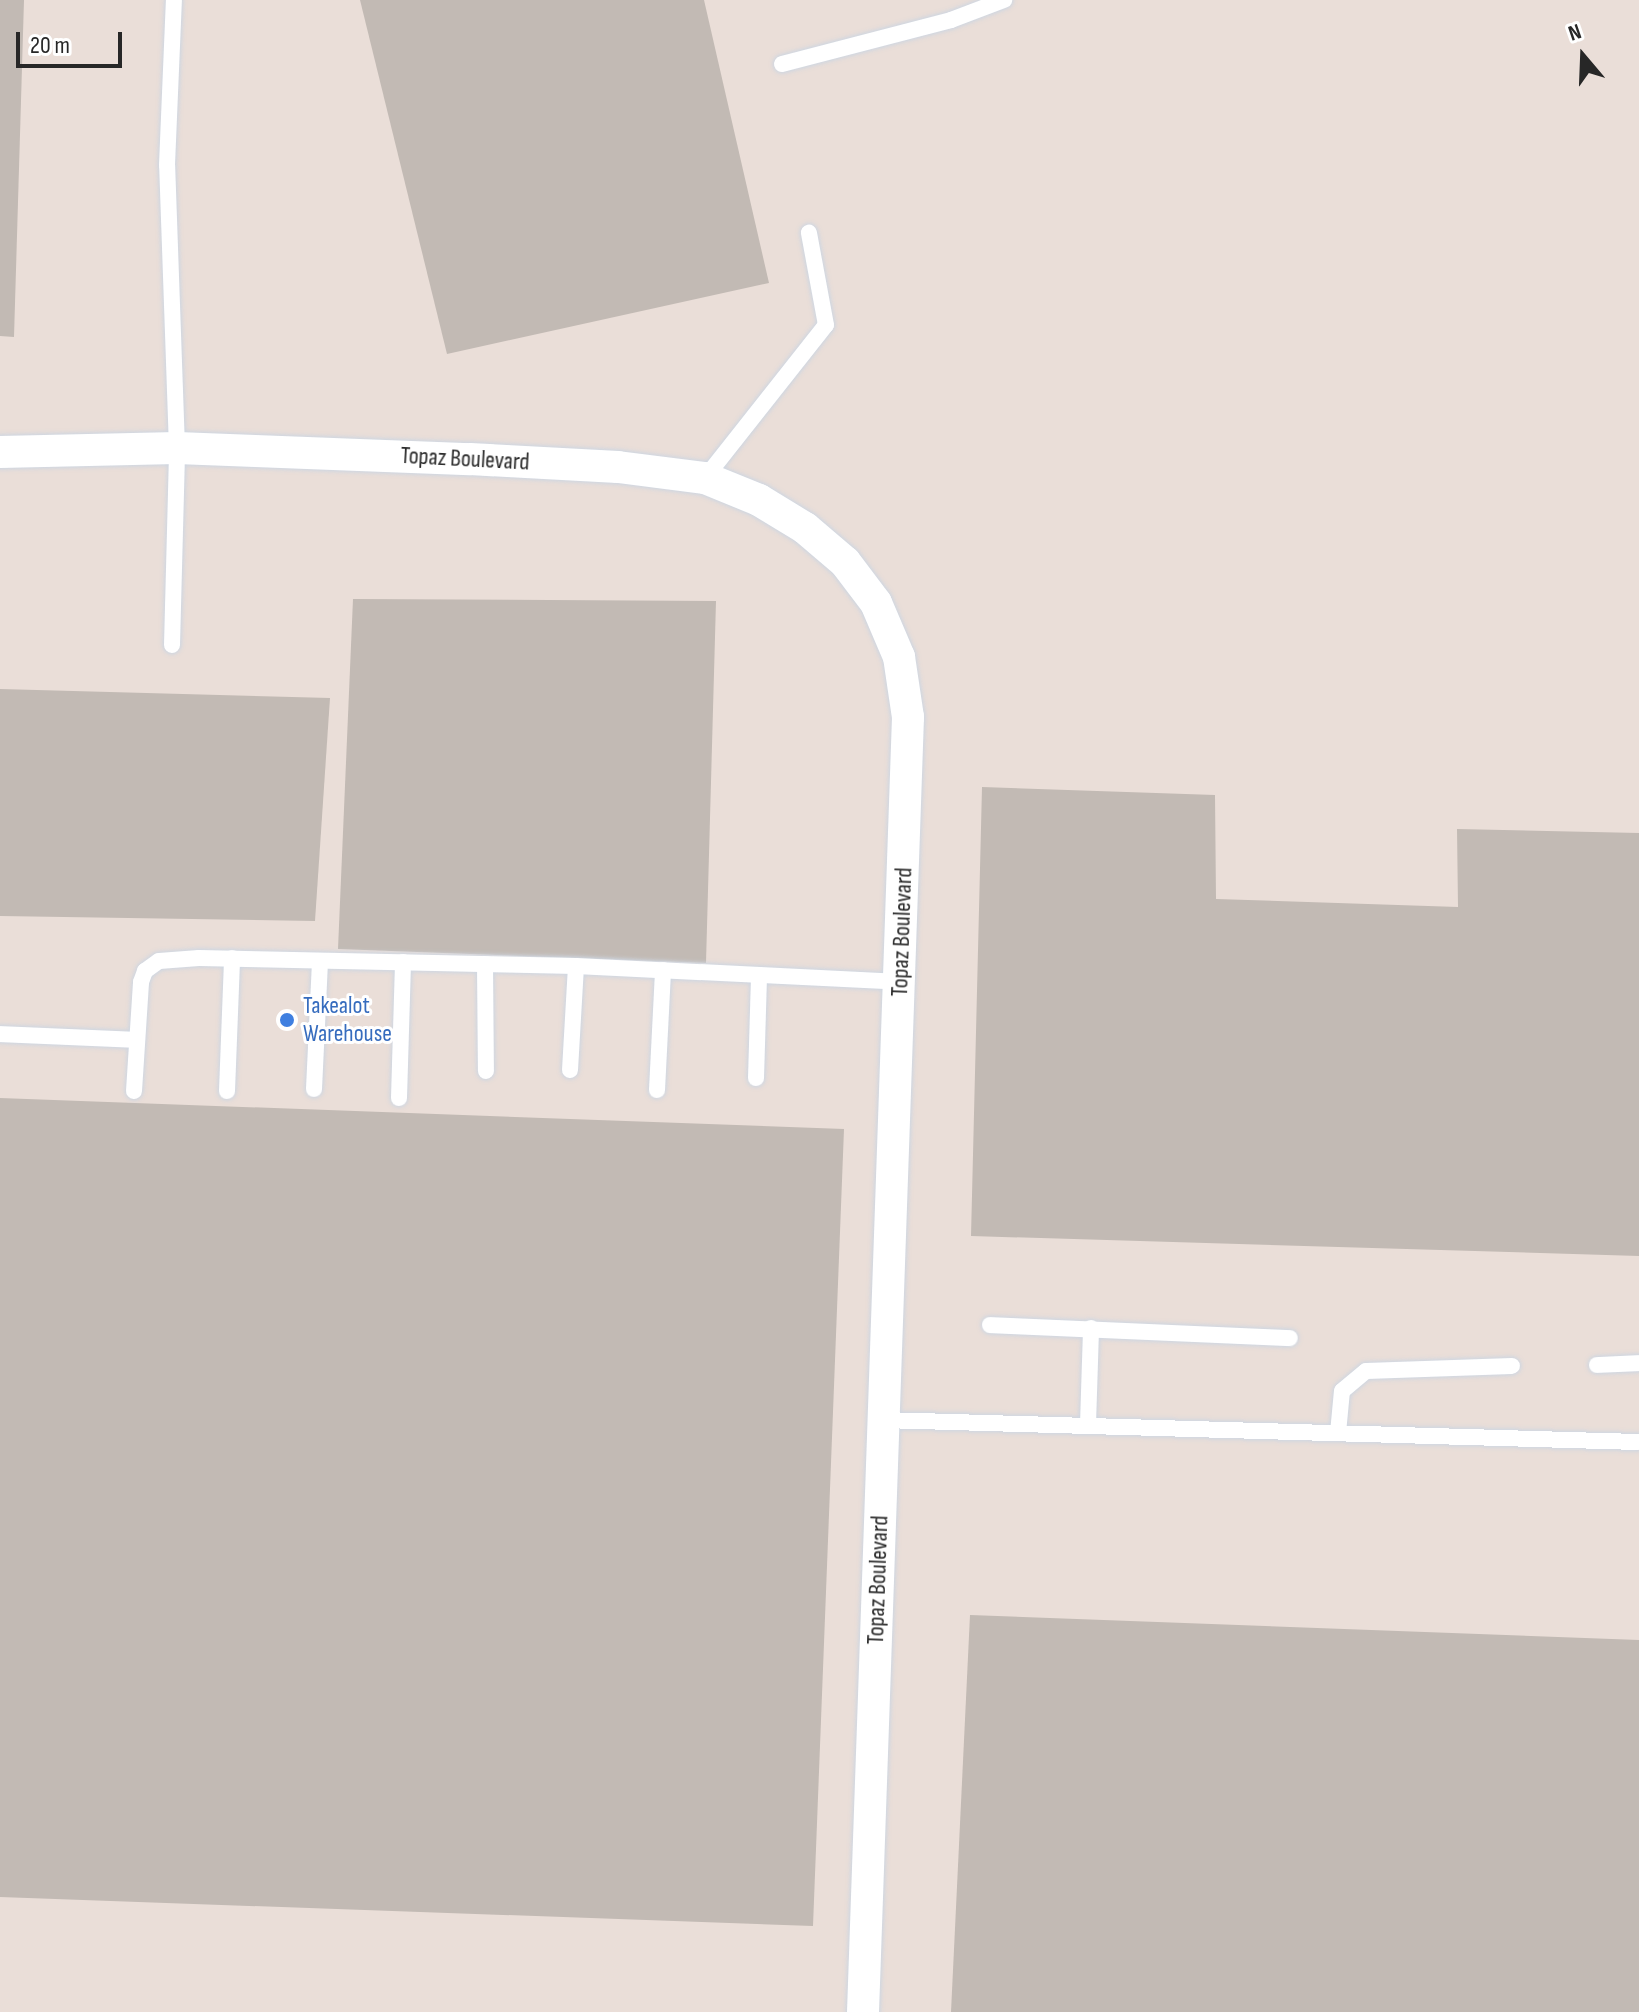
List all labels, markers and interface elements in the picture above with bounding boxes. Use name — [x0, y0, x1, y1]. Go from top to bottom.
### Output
scale bar — [20, 16, 126, 66]
north arrow — [1543, 16, 1623, 96]
text: N — [1565, 18, 1585, 48]
text: 20 m — [30, 31, 70, 60]
street label: Topaz Boulevard — [400, 441, 530, 477]
street label: Topaz Boulevard — [885, 867, 919, 997]
place label: Takealot Warehouse — [303, 992, 392, 1048]
marker: Takealot Warehouse — [278, 1011, 296, 1029]
street label: Topaz Boulevard — [861, 1515, 895, 1645]

